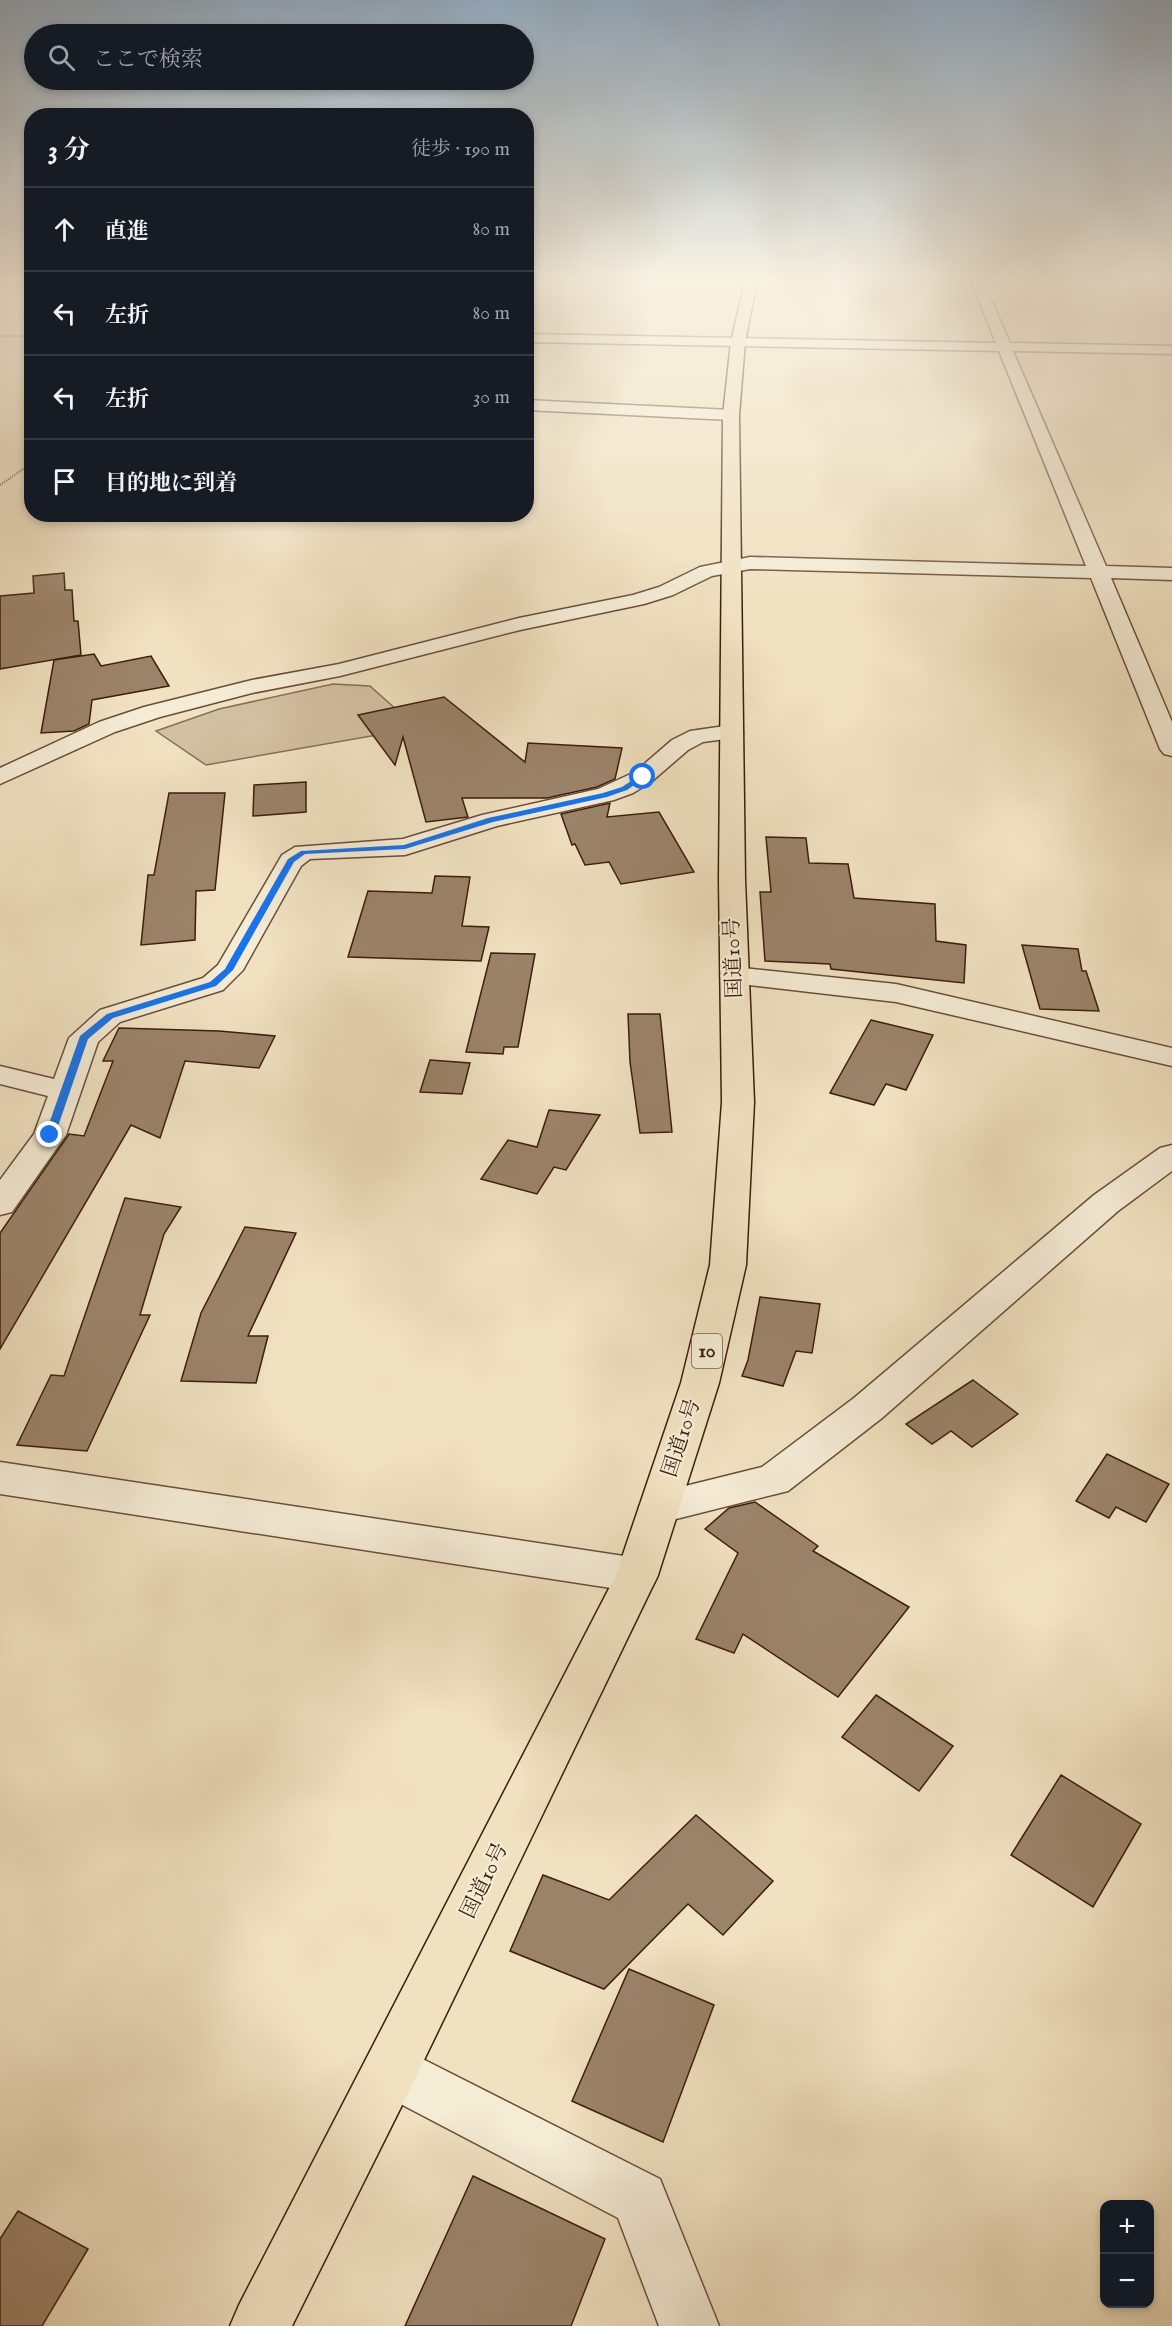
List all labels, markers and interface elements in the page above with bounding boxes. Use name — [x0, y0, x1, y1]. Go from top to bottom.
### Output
search box — [24, 24, 534, 90]
icon: search — [45, 41, 78, 74]
text: ここで検索 — [93, 46, 203, 74]
text: 3 分 — [48, 134, 89, 167]
text: 徒歩 · 190 m — [411, 137, 510, 162]
icon: ahead — [48, 213, 81, 246]
text: 80 m — [473, 217, 510, 242]
text: 直進 — [105, 218, 149, 246]
icon: left — [48, 297, 81, 330]
text: 80 m — [473, 301, 510, 326]
text: 左折 — [105, 302, 149, 330]
icon: left — [48, 381, 81, 414]
text: 30 m — [473, 385, 510, 410]
text: 左折 — [105, 386, 149, 414]
icon: arrive — [48, 465, 81, 498]
text: 目的地に到着 — [105, 470, 237, 498]
route start — [629, 763, 655, 789]
street label: 国道10号 — [719, 917, 749, 999]
route end — [36, 1121, 62, 1147]
road number: 10 — [692, 1334, 722, 1368]
street label: 国道10号 — [657, 1395, 707, 1481]
street label: 国道10号 — [455, 1839, 515, 1923]
map controls — [1100, 2200, 1154, 2308]
button: + — [1100, 2200, 1154, 2254]
button: − — [1100, 2254, 1154, 2308]

